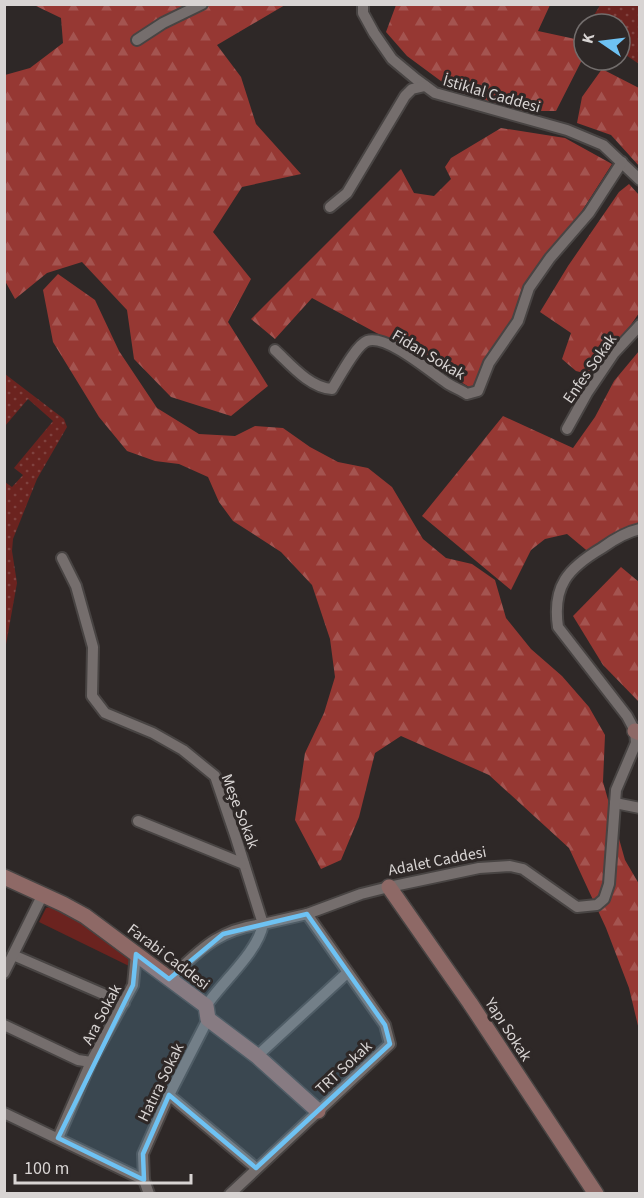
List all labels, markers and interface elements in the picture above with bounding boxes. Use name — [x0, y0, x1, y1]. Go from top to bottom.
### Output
north arrow — [572, 12, 632, 72]
text: K — [577, 31, 600, 46]
street label: İstiklal Caddesi — [440, 69, 543, 118]
street label: Fidan Sokak — [388, 324, 469, 385]
street label: Enfes Sokak — [558, 329, 622, 408]
street label: Meşe Sokak — [216, 771, 264, 852]
street label: Adalet Caddesi — [386, 841, 488, 881]
street label: Farabi Caddesi — [123, 918, 214, 995]
street label: Ara Sokak — [77, 980, 127, 1049]
street label: Yapı Sokak — [479, 993, 537, 1066]
street label: TRT Sokak — [311, 1036, 377, 1100]
street label: Hatıra Sokak — [132, 1039, 189, 1125]
scale bar — [15, 1147, 190, 1185]
text: 100 m — [24, 1156, 69, 1181]

